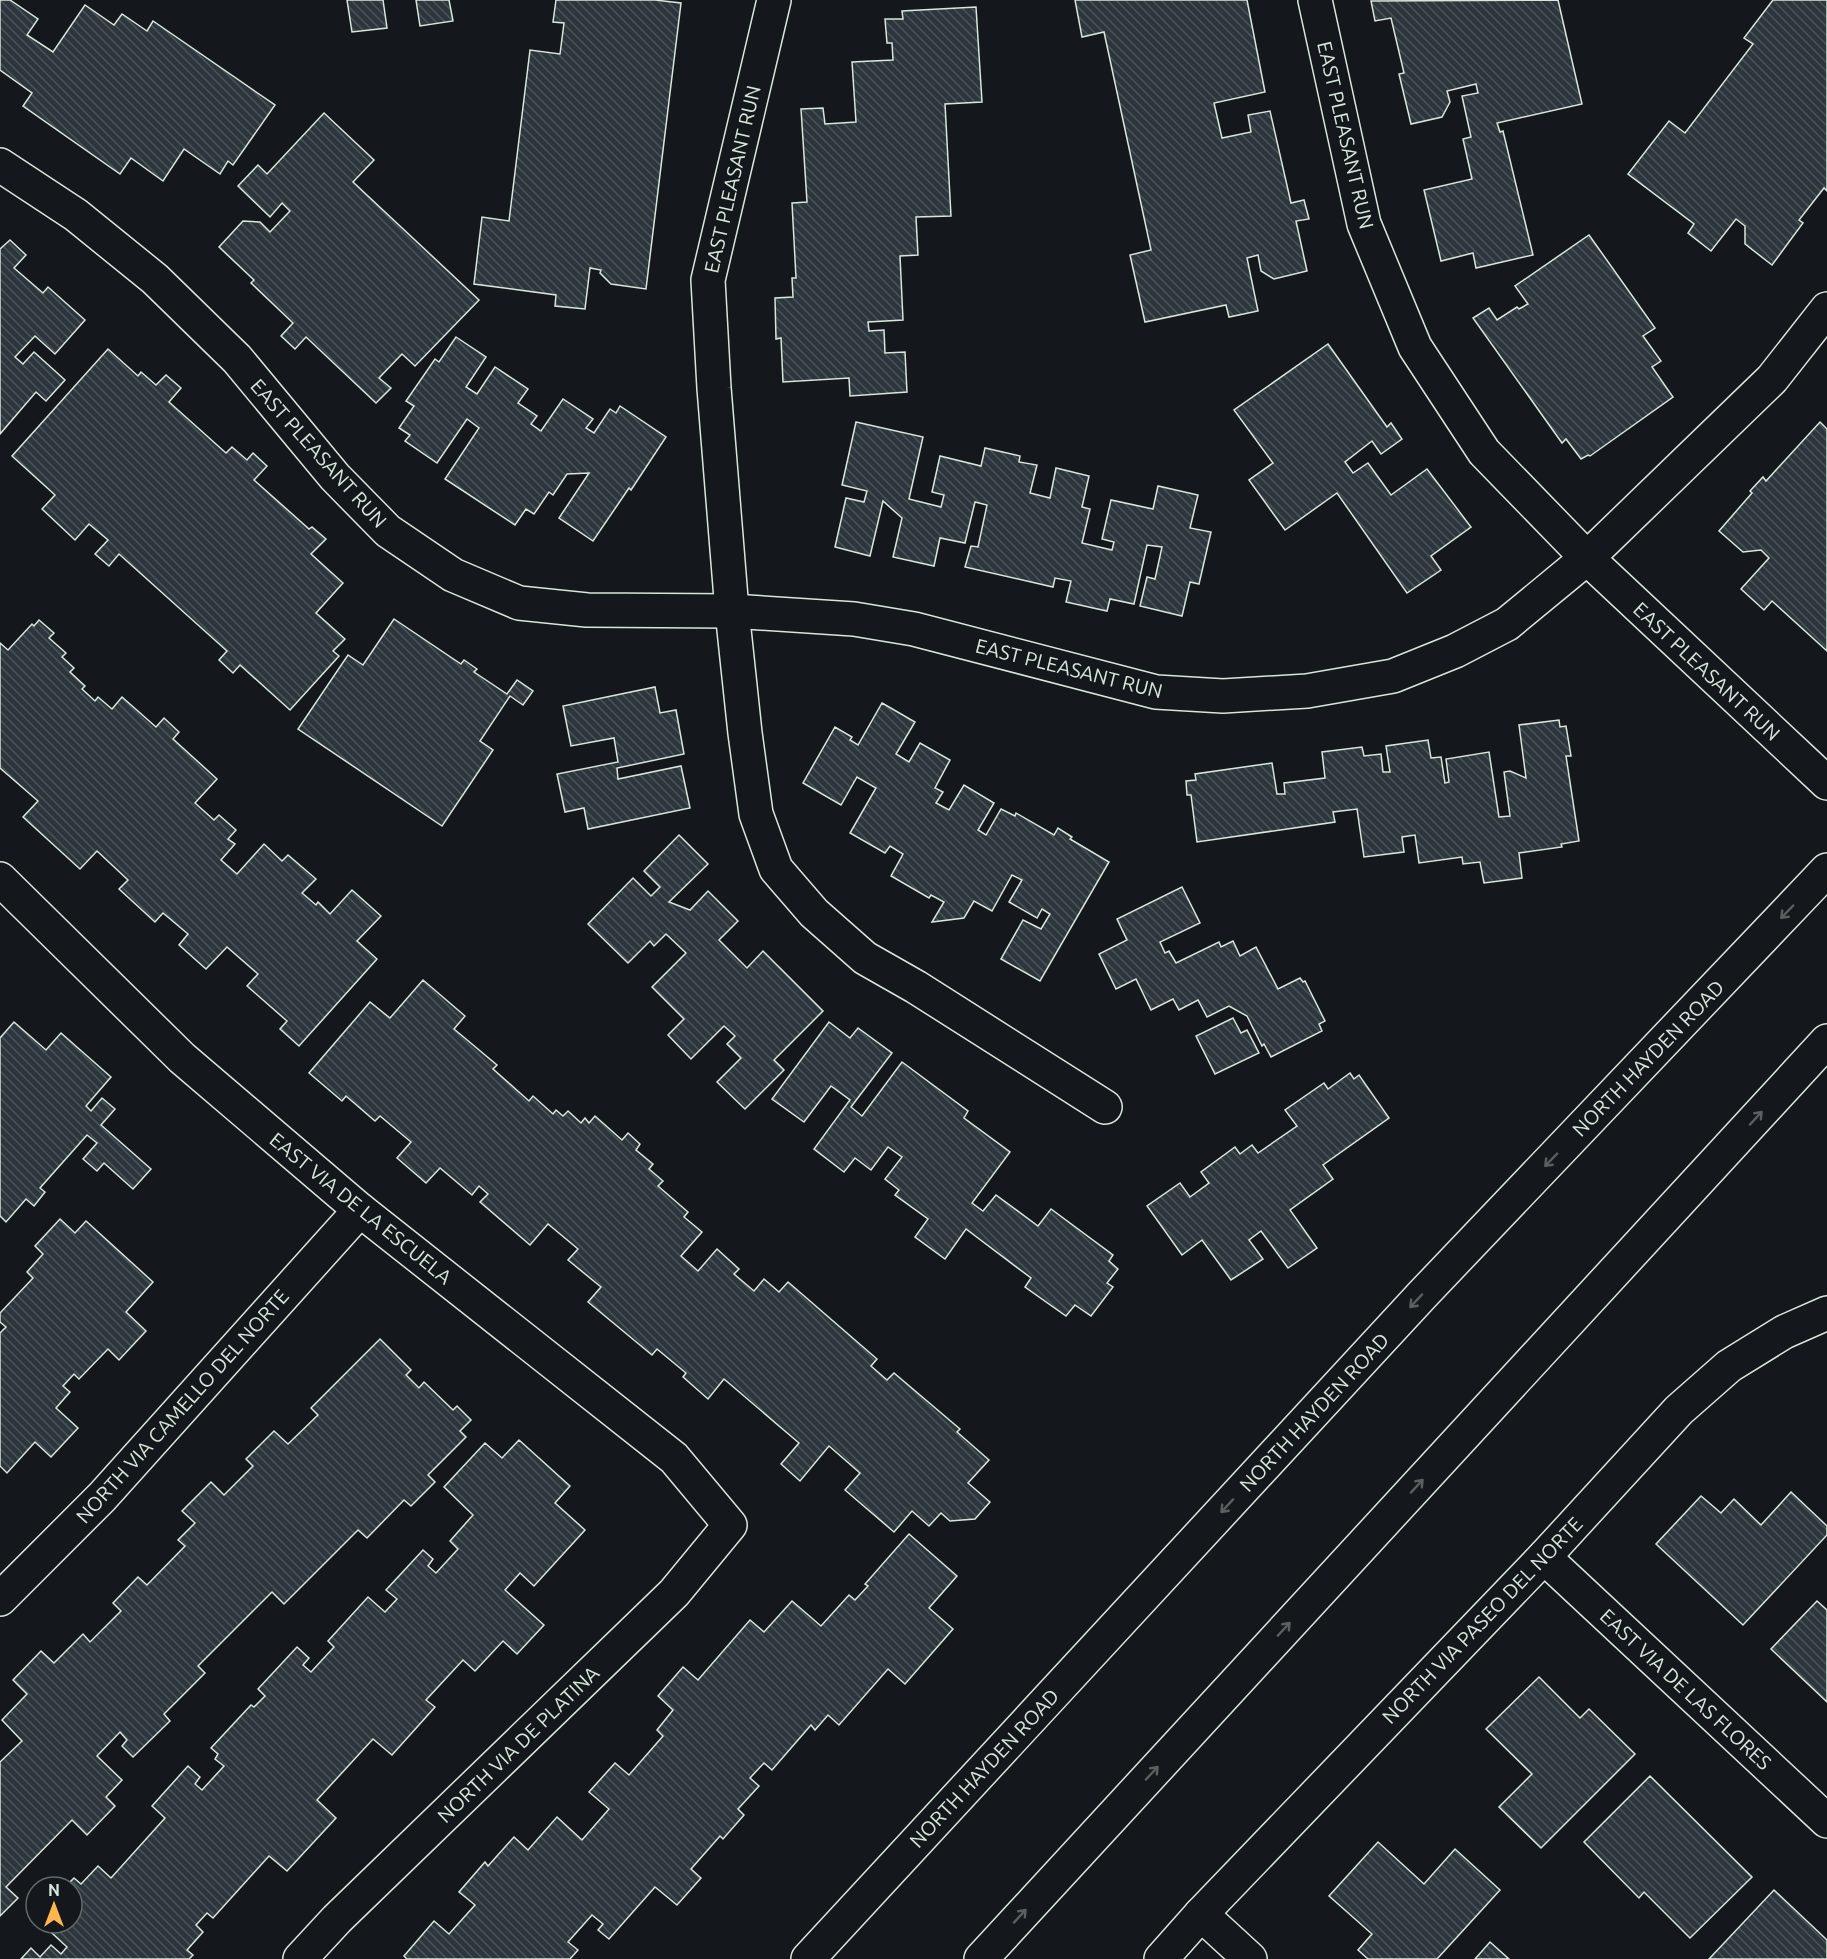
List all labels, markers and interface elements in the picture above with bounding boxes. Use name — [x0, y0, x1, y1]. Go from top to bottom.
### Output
street label: EAST PLEASANT RUN — [1313, 39, 1379, 231]
street label: EAST PLEASANT RUN — [699, 83, 765, 275]
street label: EAST PLEASANT RUN — [246, 374, 392, 532]
street label: EAST PLEASANT RUN — [1629, 597, 1785, 745]
street label: EAST PLEASANT RUN — [973, 634, 1165, 702]
one-way arrow — [1779, 905, 1794, 920]
street label: NORTH HAYDEN ROAD — [1567, 975, 1729, 1141]
one-way arrow — [1749, 1110, 1763, 1125]
street label: EAST VIA DE LA ESCUELA — [265, 1128, 457, 1288]
one-way arrow — [1544, 1152, 1558, 1167]
street label: NORTH VIA CAMELLO DEL NORTE — [71, 1285, 293, 1527]
one-way arrow — [1409, 1293, 1423, 1308]
street label: NORTH HAYDEN ROAD — [1235, 1328, 1393, 1496]
one-way arrow — [1409, 1478, 1424, 1493]
one-way arrow — [1220, 1498, 1234, 1513]
street label: NORTH VIA PASEO DEL NORTE — [1377, 1512, 1587, 1728]
street label: EAST VIA DE LAS FLORES — [1596, 1604, 1776, 1774]
one-way arrow — [1277, 1622, 1291, 1637]
street label: NORTH VIA DE PLATINA — [433, 1661, 603, 1827]
street label: NORTH HAYDEN ROAD — [905, 1684, 1063, 1852]
one-way arrow — [1145, 1765, 1159, 1780]
north arrow — [24, 1875, 84, 1935]
text: N — [48, 1881, 60, 1899]
one-way arrow — [1013, 1909, 1027, 1924]

